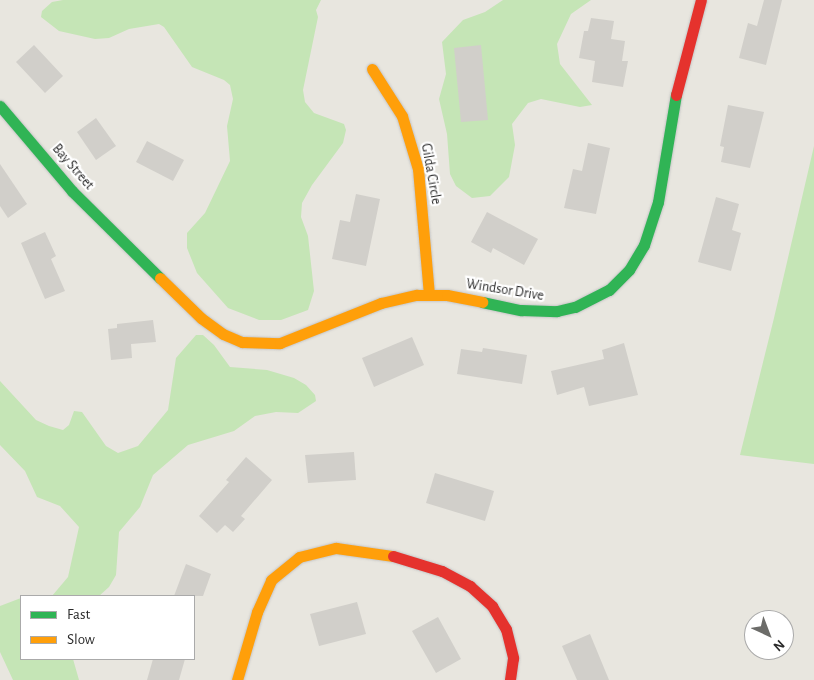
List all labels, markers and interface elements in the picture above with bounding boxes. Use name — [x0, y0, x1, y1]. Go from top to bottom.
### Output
street label: Bay Street — [49, 141, 97, 193]
street label: Gilda Circle — [417, 142, 445, 206]
street label: Windsor Drive — [465, 276, 545, 304]
legend — [20, 595, 195, 660]
text: Fast — [67, 607, 90, 622]
north arrow — [744, 610, 794, 660]
text: Slow — [67, 632, 95, 647]
text: N — [770, 637, 787, 654]

